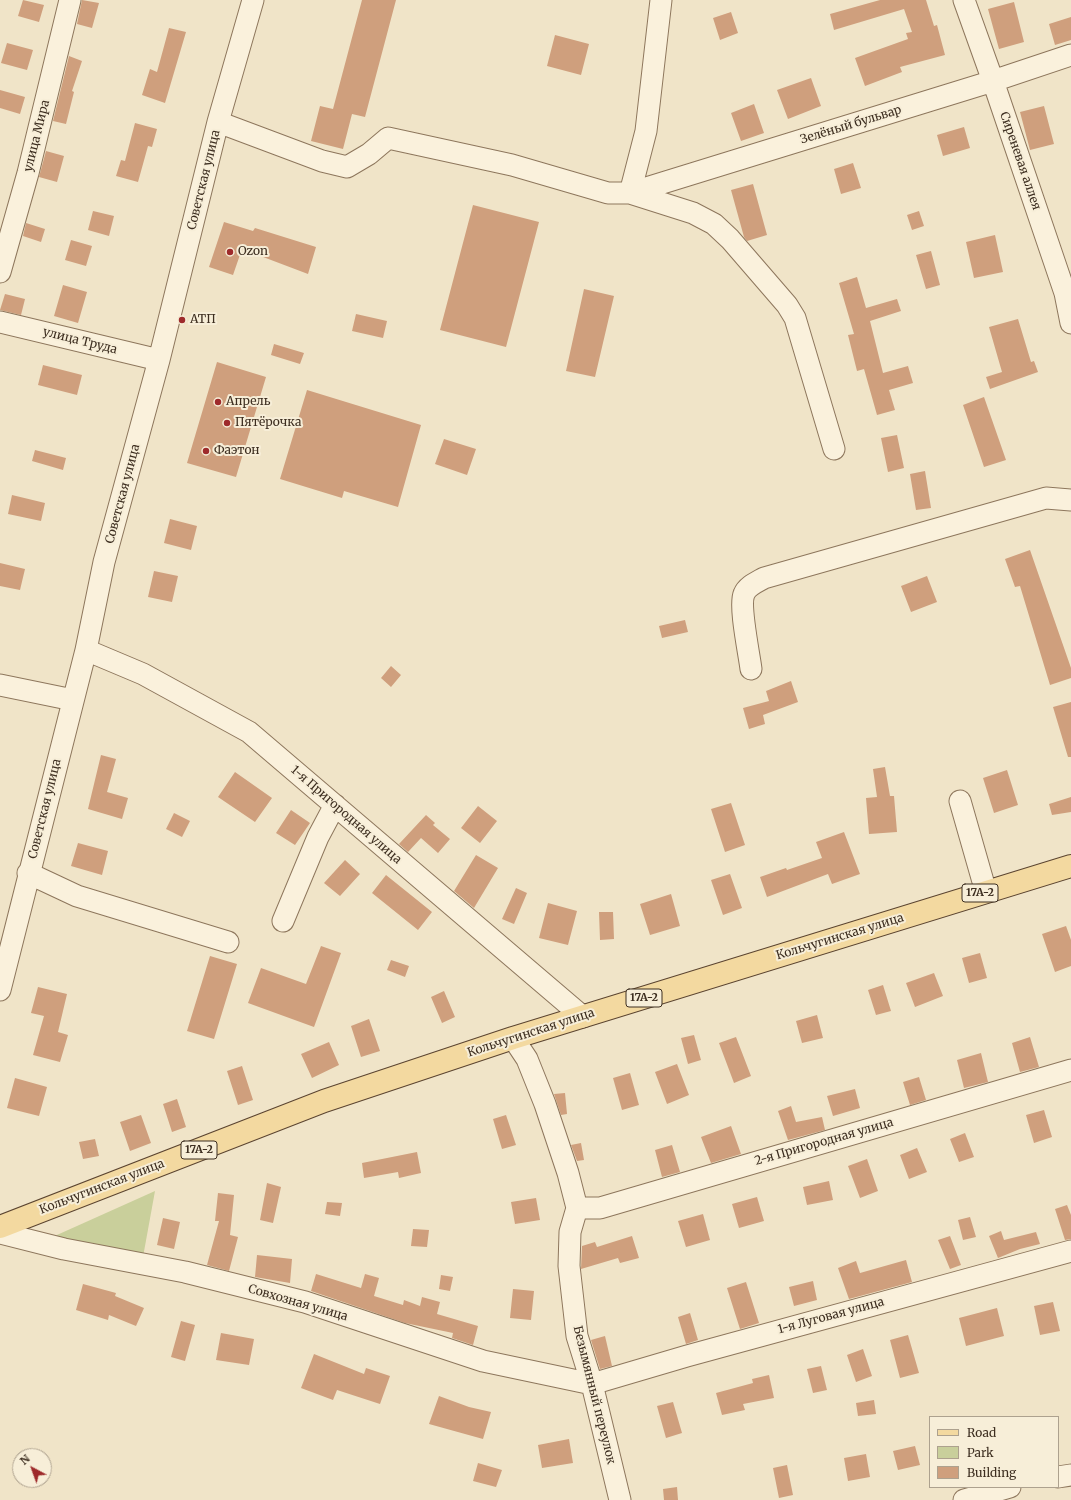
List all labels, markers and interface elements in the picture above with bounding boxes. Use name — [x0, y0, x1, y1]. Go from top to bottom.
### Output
street label: улица Мира — [21, 99, 53, 173]
street label: Зелёный бульвар — [799, 103, 903, 147]
street label: Сиреневая аллея — [996, 110, 1044, 212]
street label: Советская улица — [185, 129, 223, 231]
place label: Ozon — [238, 245, 268, 259]
marker: Ozon — [225, 247, 235, 257]
place label: АТП — [190, 313, 216, 327]
marker: АТП — [177, 315, 187, 325]
street label: улица Труда — [41, 325, 119, 357]
place label: Апрель — [226, 395, 270, 409]
marker: Апрель — [213, 397, 223, 407]
place label: Пятёрочка — [235, 416, 301, 430]
marker: Пятёрочка — [222, 418, 232, 428]
street label: Советская улица — [103, 443, 143, 545]
place label: Фаэтон — [214, 444, 260, 458]
marker: Фаэтон — [201, 446, 211, 456]
street label: Советская улица — [26, 758, 64, 860]
street label: 1-я Пригородная улица — [288, 763, 404, 867]
road number: 17А-2 — [962, 884, 998, 902]
street label: Кольчугинская улица — [775, 911, 905, 963]
road number: 17А-2 — [626, 989, 662, 1007]
street label: Кольчугинская улица — [466, 1006, 596, 1060]
street label: 2-я Пригородная улица — [753, 1115, 895, 1169]
road number: 17А-2 — [181, 1141, 217, 1159]
street label: Кольчугинская улица — [38, 1157, 166, 1217]
street label: Совхозная улица — [247, 1282, 349, 1324]
street label: 1-я Луговая улица — [776, 1295, 886, 1337]
street label: Безымянный переулок — [570, 1324, 618, 1466]
legend — [929, 1416, 1059, 1488]
text: Road — [967, 1425, 996, 1440]
text: Park — [967, 1445, 994, 1460]
north arrow — [12, 1448, 52, 1488]
text: N — [17, 1452, 33, 1468]
text: Building — [967, 1465, 1016, 1480]

